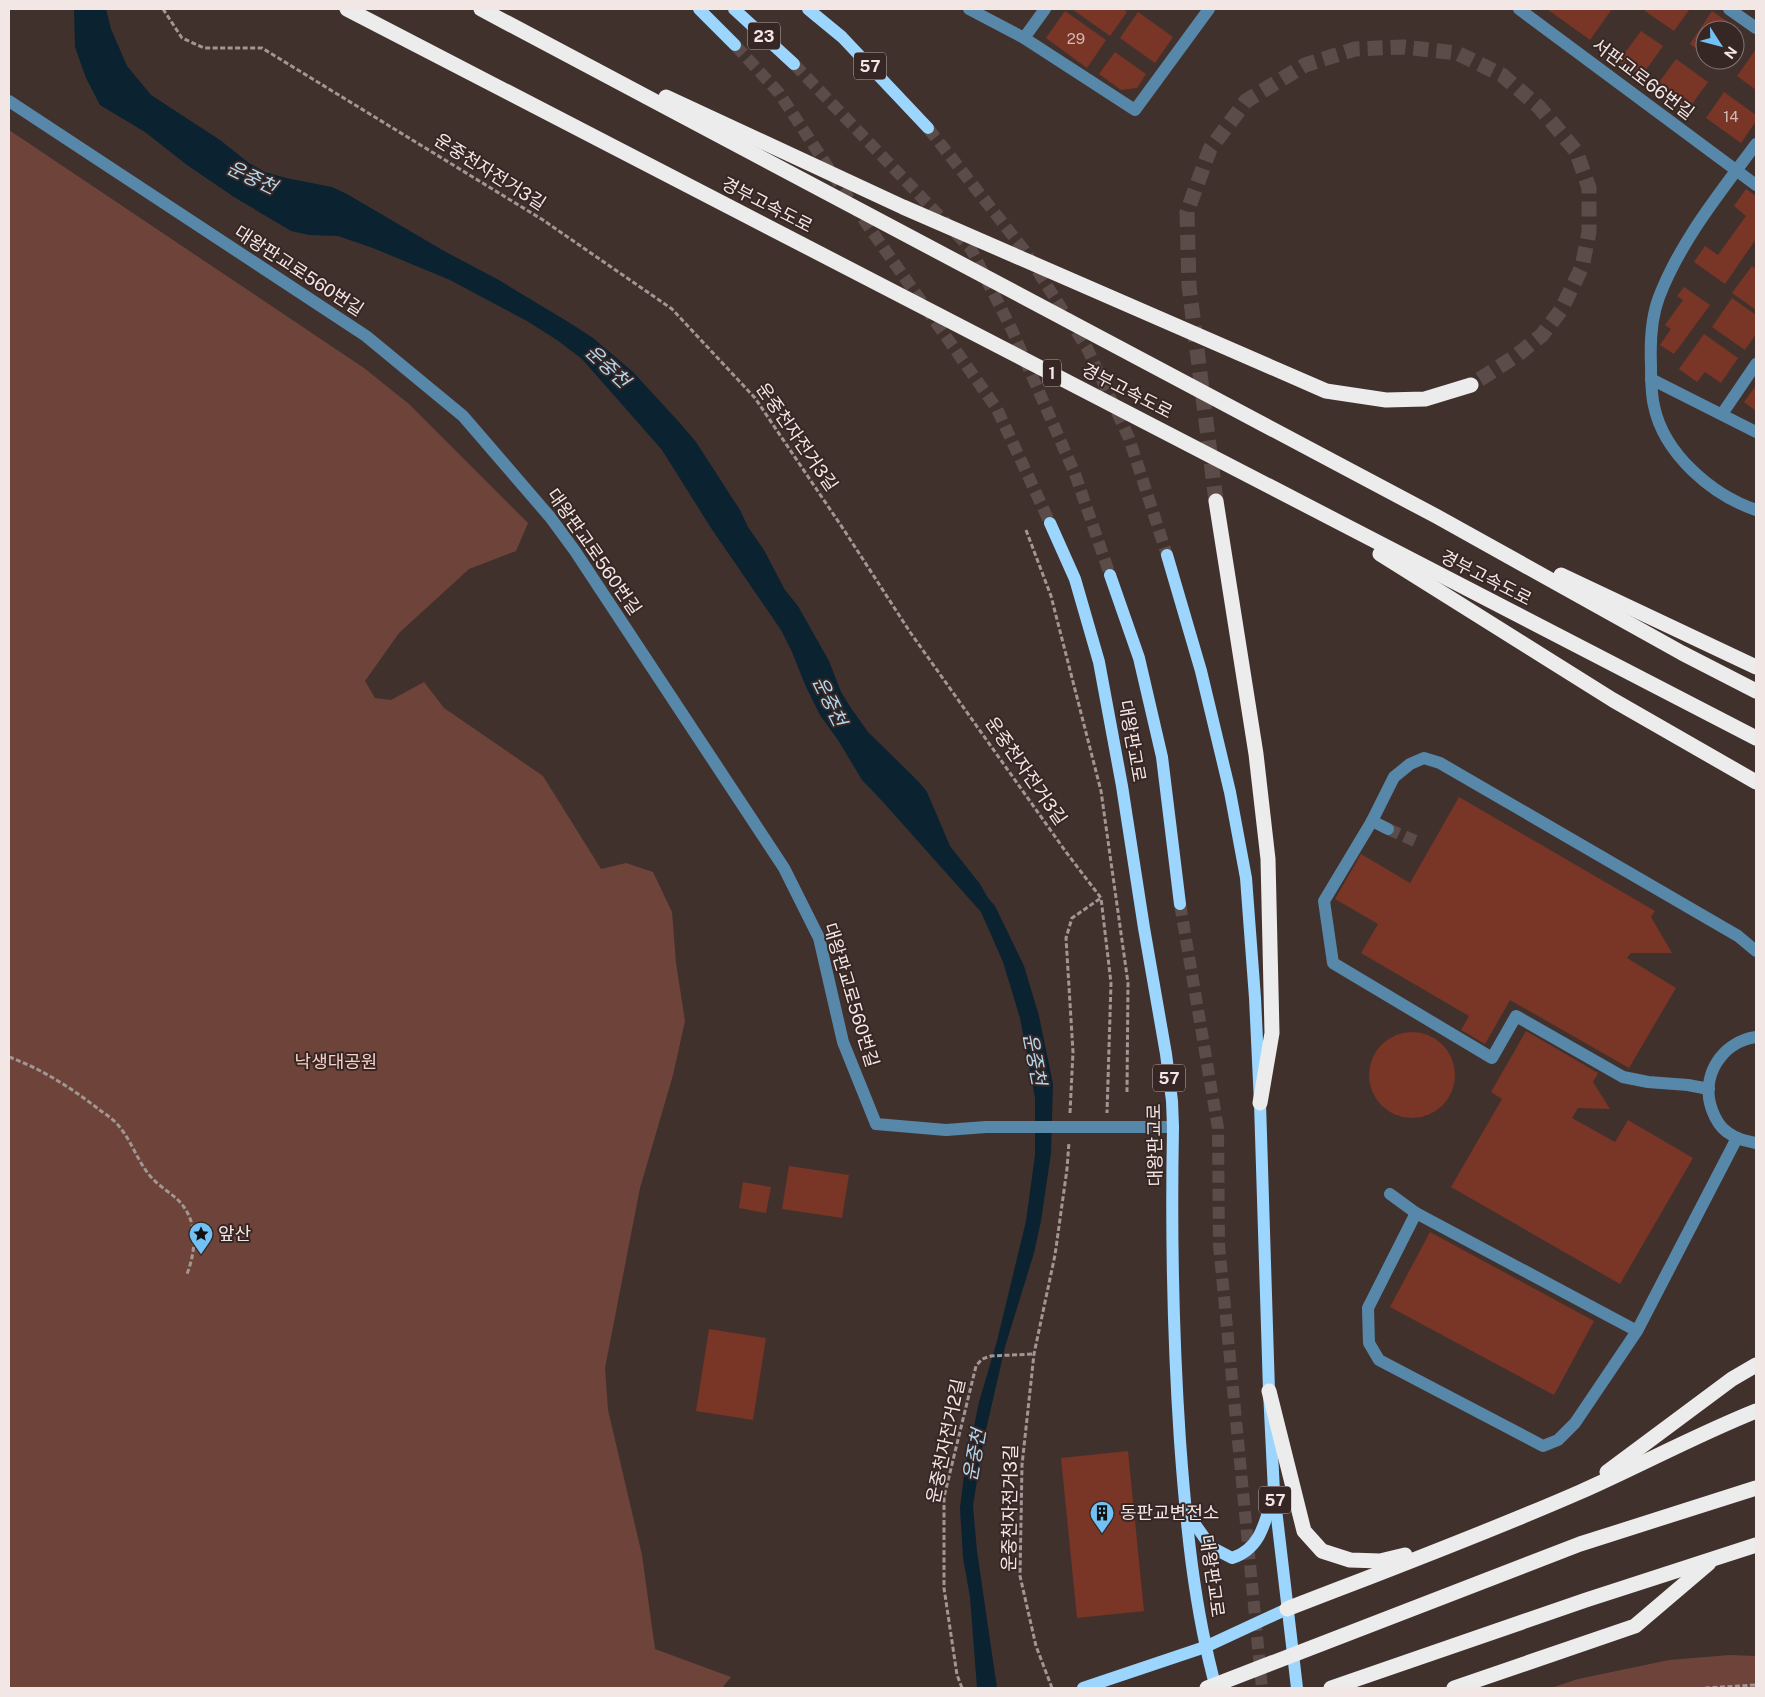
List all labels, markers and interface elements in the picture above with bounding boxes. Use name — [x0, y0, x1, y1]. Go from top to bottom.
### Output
north arrow — [1695, 20, 1745, 70]
road number: 23 — [748, 22, 780, 50]
house number: 29 — [1067, 30, 1085, 47]
street label: 서판교로66번길 — [1588, 34, 1698, 124]
text: N — [1721, 44, 1740, 62]
road number: 57 — [854, 52, 886, 80]
house number: 14 — [1723, 108, 1739, 125]
street label: 운중천자전거3길 — [431, 129, 550, 214]
water label: 운중천 — [224, 156, 282, 199]
street label: 경부고속도로 — [718, 173, 816, 236]
street label: 대왕판교로560번길 — [231, 221, 368, 320]
water label: 운중천 — [581, 340, 636, 393]
road number: 1 — [1043, 359, 1061, 386]
street label: 경부고속도로 — [1078, 359, 1176, 422]
street label: 운중천자전거3길 — [752, 379, 843, 495]
street label: 대왕판교로560번길 — [543, 484, 646, 619]
street label: 경부고속도로 — [1437, 546, 1535, 609]
water label: 운중천 — [809, 673, 852, 731]
street label: 대왕판교로 — [1115, 698, 1150, 784]
street label: 운중천자전거3길 — [981, 713, 1072, 829]
street label: 대왕판교로560번길 — [820, 920, 883, 1069]
water label: 운중천 — [1019, 1031, 1051, 1088]
park label: 낙생대공원 — [295, 1051, 377, 1072]
road number: 57 — [1153, 1064, 1185, 1092]
street label: 대왕판교로 — [1143, 1103, 1166, 1187]
place icon: 앞산 — [188, 1221, 214, 1255]
place label: 앞산 — [218, 1223, 251, 1244]
street label: 운중천자전거2길 — [922, 1377, 969, 1505]
water label: 운중천 — [959, 1426, 990, 1483]
street label: 운중천자전거3길 — [998, 1444, 1021, 1572]
road number: 57 — [1259, 1486, 1291, 1514]
building icon: 동판교변전소 — [1089, 1500, 1115, 1534]
place label: 동판교변전소 — [1120, 1502, 1219, 1523]
street label: 대왕판교로 — [1196, 1533, 1229, 1618]

